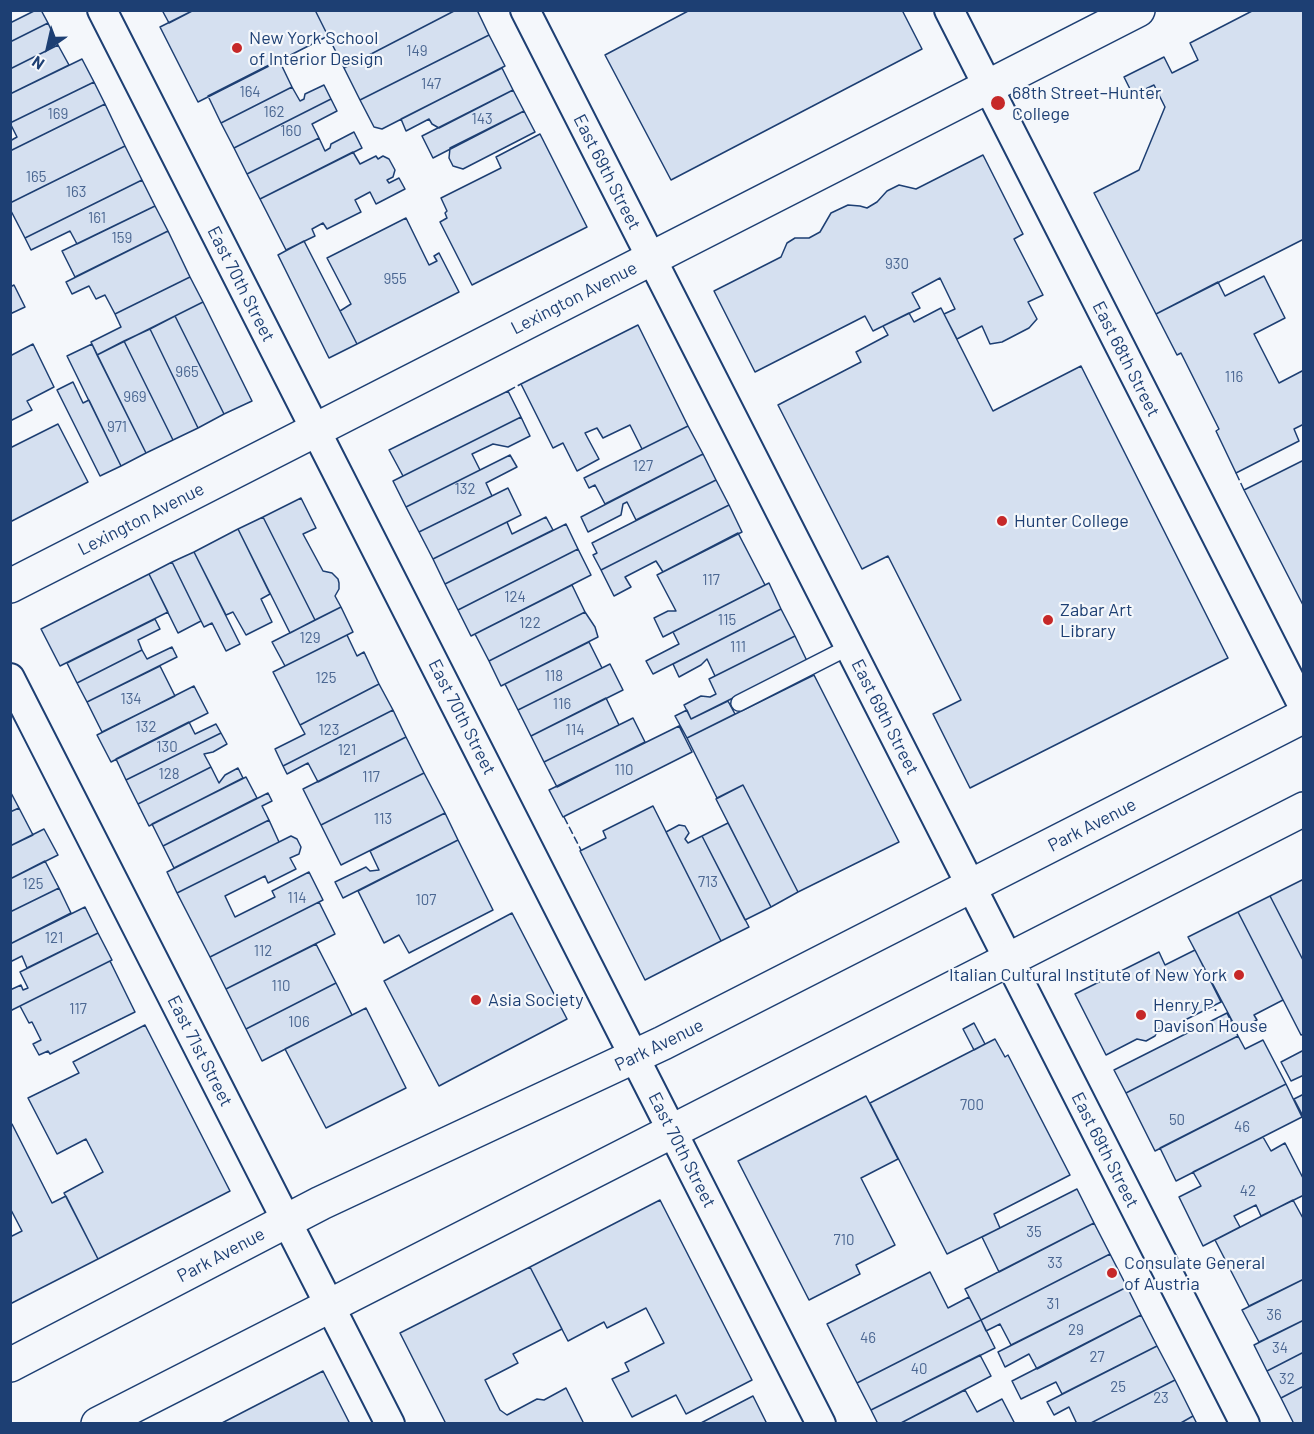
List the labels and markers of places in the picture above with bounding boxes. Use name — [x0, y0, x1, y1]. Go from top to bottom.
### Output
place label: New York School of Interior Design — [249, 27, 383, 70]
marker: New York School of Interior Design — [230, 41, 244, 55]
place label: 68th Street–Hunter College — [1012, 82, 1161, 124]
marker: 68th Street–Hunter College — [989, 94, 1007, 112]
place label: Hunter College — [1014, 510, 1129, 532]
marker: Hunter College — [995, 514, 1009, 528]
place label: Zabar Art Library — [1060, 599, 1133, 642]
marker: Zabar Art Library — [1041, 613, 1055, 627]
place label: Italian Cultural Institute of New York — [949, 964, 1227, 986]
marker: Italian Cultural Institute of New York — [1232, 968, 1246, 982]
place label: Asia Society — [488, 989, 584, 1011]
marker: Asia Society — [469, 993, 483, 1007]
place label: Henry P. Davison House — [1153, 994, 1267, 1036]
marker: Henry P. Davison House — [1134, 1008, 1148, 1022]
place label: Consulate General of Austria — [1124, 1252, 1265, 1294]
marker: Consulate General of Austria — [1105, 1266, 1119, 1280]

